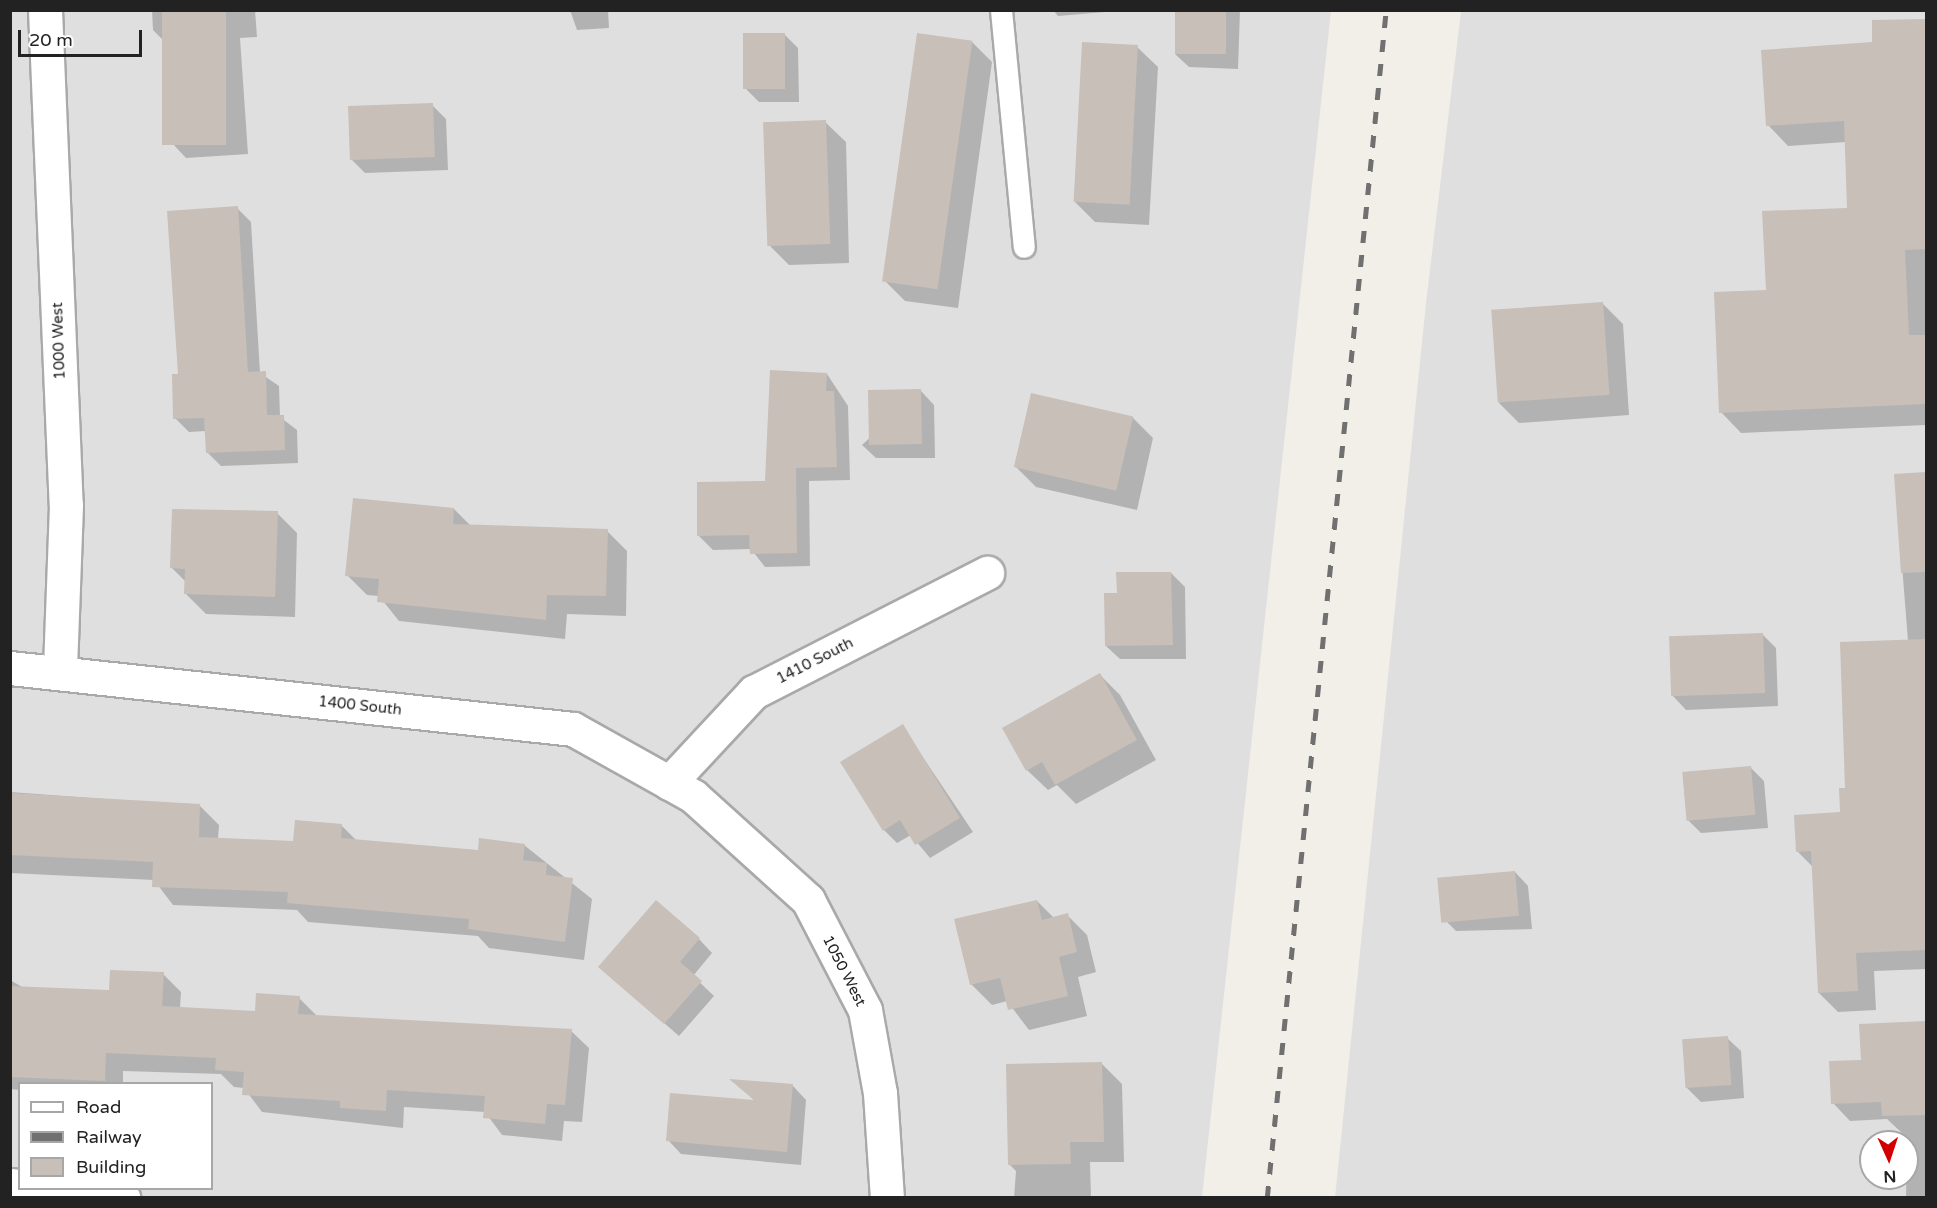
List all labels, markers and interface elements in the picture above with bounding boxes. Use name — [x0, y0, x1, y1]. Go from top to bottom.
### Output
scale bar — [21, 18, 146, 56]
text: 20 m — [29, 29, 73, 51]
street label: 1000 West — [49, 302, 69, 380]
street label: 1410 South — [774, 634, 856, 688]
street label: 1400 South — [317, 693, 403, 719]
street label: 1050 West — [818, 932, 870, 1010]
legend — [18, 1082, 213, 1190]
text: Road — [76, 1096, 121, 1118]
text: Railway — [76, 1126, 142, 1148]
north arrow — [1859, 1130, 1919, 1190]
text: Building — [76, 1156, 146, 1178]
text: N — [1883, 1166, 1897, 1186]

